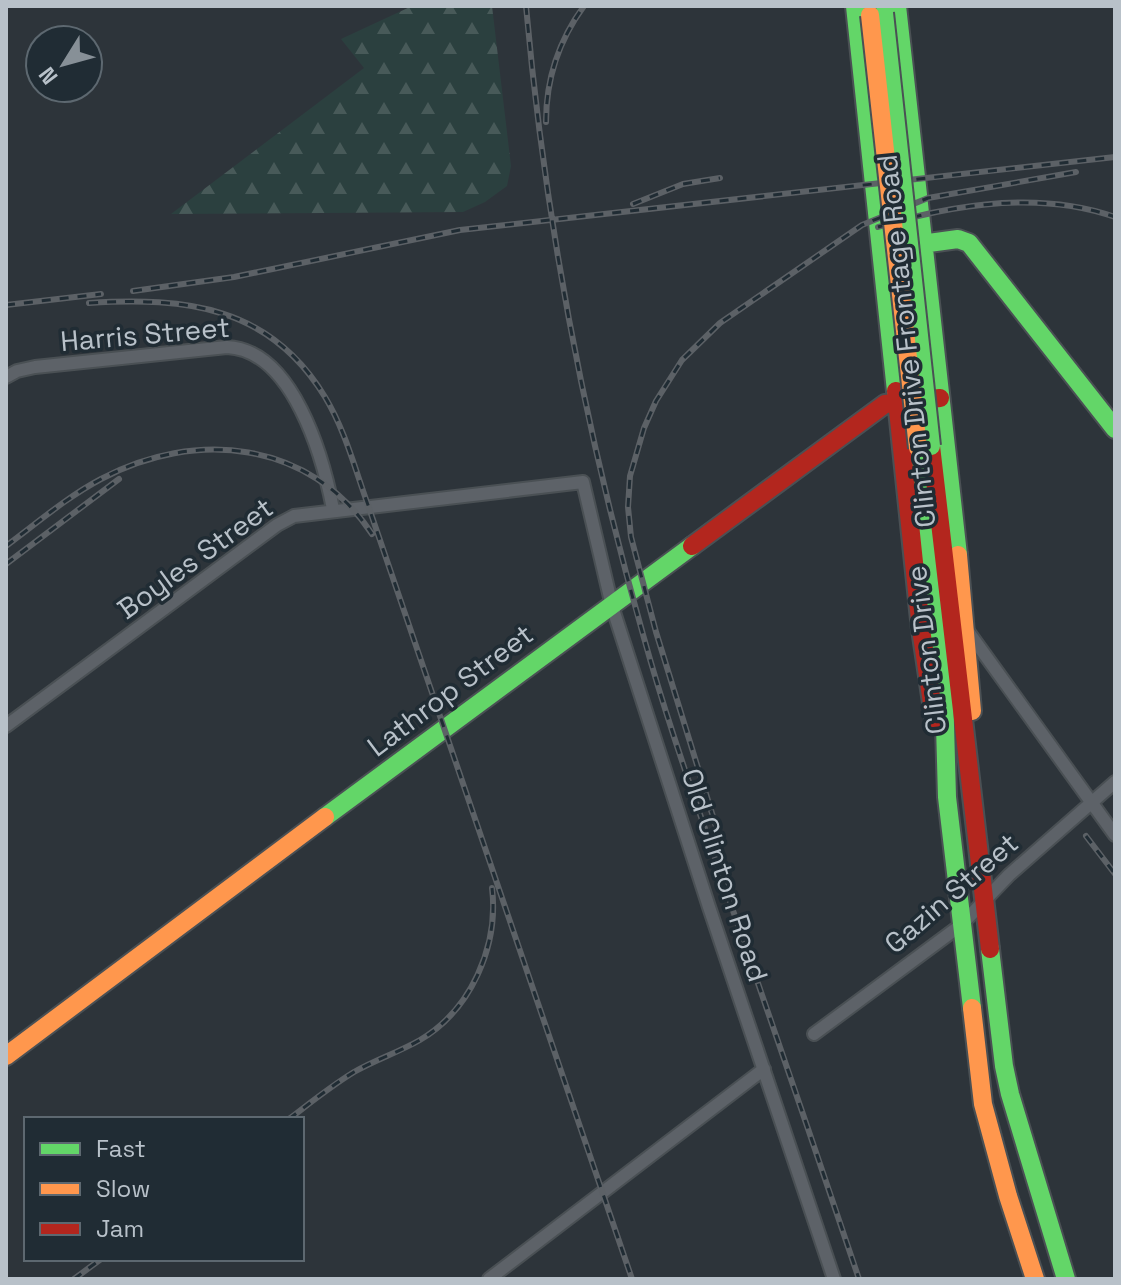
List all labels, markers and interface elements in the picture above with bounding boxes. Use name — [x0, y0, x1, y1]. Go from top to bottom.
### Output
north arrow — [24, 24, 104, 104]
text: N — [32, 62, 64, 90]
street label: Clinton Drive Frontage Road — [868, 153, 944, 529]
street label: Harris Street — [59, 309, 231, 359]
street label: Boyles Street — [110, 489, 280, 627]
street label: Clinton Drive — [898, 564, 954, 736]
street label: Lathrop Street — [360, 616, 540, 764]
street label: Old Clinton Road — [674, 764, 776, 986]
street label: Gazin Street — [877, 825, 1025, 961]
legend — [24, 1117, 304, 1261]
text: Fast — [96, 1133, 146, 1164]
text: Slow — [96, 1173, 150, 1204]
text: Jam — [96, 1213, 144, 1244]

